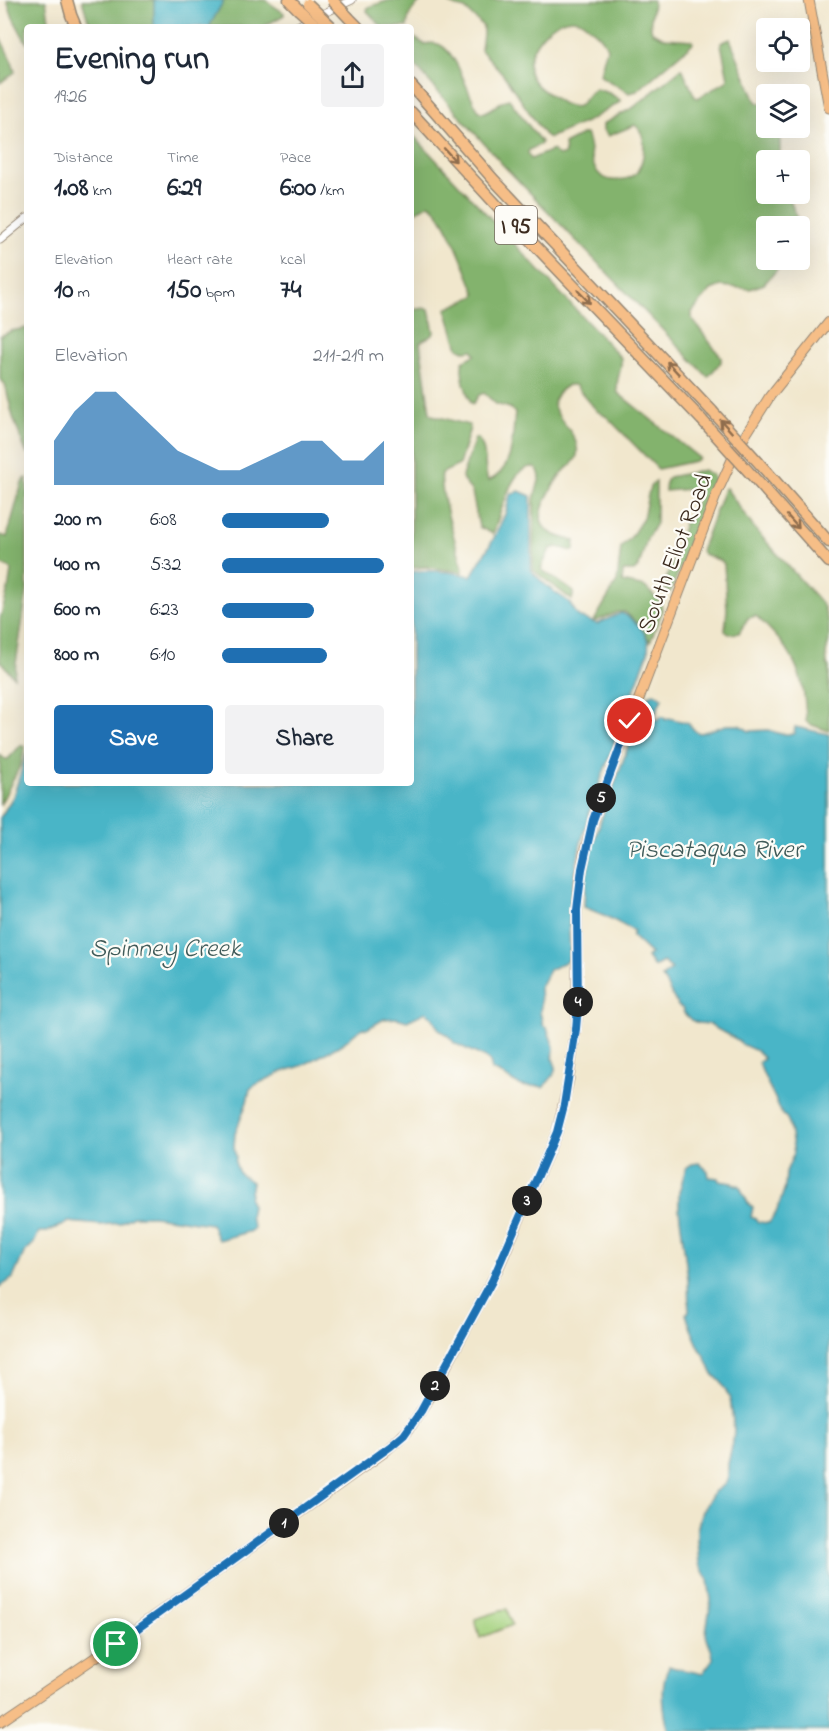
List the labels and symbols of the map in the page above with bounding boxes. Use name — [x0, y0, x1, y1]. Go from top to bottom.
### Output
one-way arrow — [443, 147, 458, 162]
road number: I 95 — [495, 206, 537, 244]
one-way arrow — [577, 289, 591, 304]
one-way arrow — [665, 361, 680, 376]
one-way arrow — [719, 419, 733, 434]
street label: South Eliot Road — [630, 468, 723, 639]
one-way arrow — [786, 514, 800, 529]
pin — [604, 695, 655, 746]
pin: 5 — [586, 783, 616, 813]
water label: Piscataqua River — [626, 832, 805, 870]
water label: Spinney Creek — [90, 931, 242, 969]
pin: 4 — [563, 987, 593, 1017]
pin: 3 — [512, 1186, 542, 1216]
pin: 2 — [420, 1371, 450, 1401]
pin: 1 — [269, 1508, 299, 1538]
pin — [90, 1618, 141, 1669]

